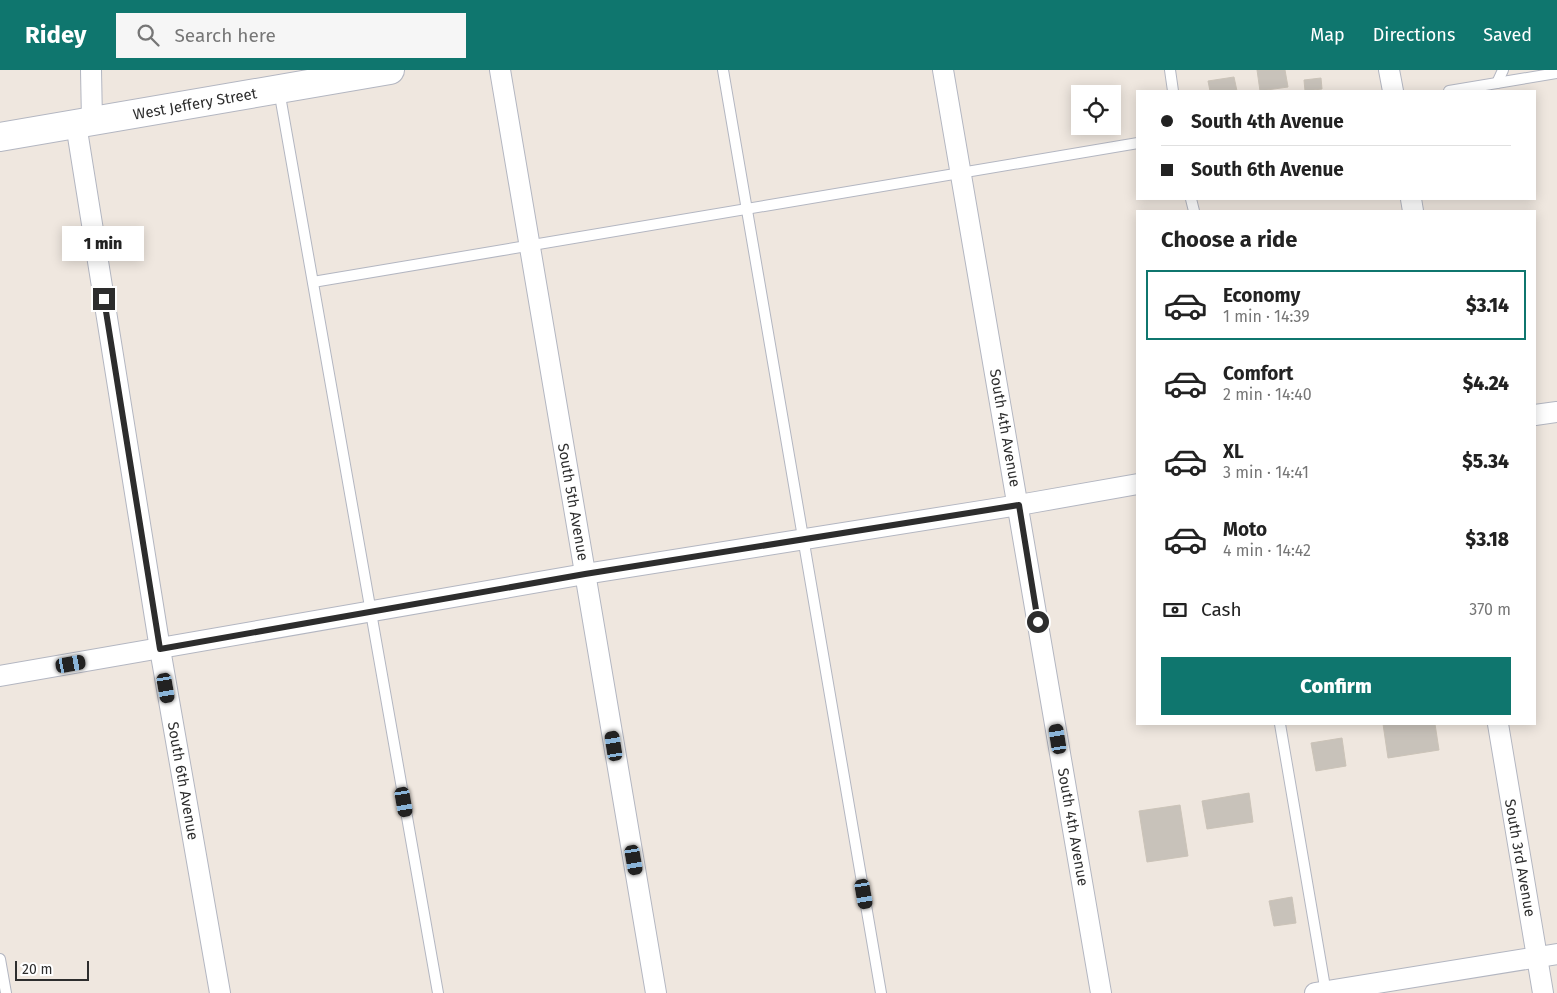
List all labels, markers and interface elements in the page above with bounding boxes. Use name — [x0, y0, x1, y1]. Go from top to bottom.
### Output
search box — [116, 13, 466, 58]
text: Ridey — [25, 21, 86, 49]
icon: search — [134, 21, 162, 49]
text: Search here — [174, 24, 276, 47]
text: Map — [1310, 24, 1345, 46]
text: Directions — [1373, 24, 1455, 46]
text: Saved — [1483, 24, 1532, 46]
street label: West Jeffery Street — [132, 84, 259, 124]
map controls — [1071, 85, 1121, 135]
button: locate — [1071, 85, 1121, 135]
text: South 4th Avenue — [1191, 110, 1344, 133]
text: South 6th Avenue — [1191, 158, 1344, 181]
callout: 1 min — [63, 226, 145, 262]
text: Choose a ride — [1161, 226, 1297, 253]
text: 1 min — [84, 234, 122, 253]
icon: car — [1163, 283, 1208, 328]
text: Economy — [1223, 284, 1300, 307]
route end — [93, 288, 115, 310]
text: $3.14 — [1466, 294, 1509, 317]
text: 1 min · 14:39 — [1223, 307, 1310, 326]
icon: car — [1163, 361, 1208, 406]
text: Comfort — [1223, 362, 1293, 385]
street label: South 4th Avenue — [986, 367, 1024, 489]
text: $4.24 — [1463, 372, 1509, 395]
text: 2 min · 14:40 — [1223, 385, 1312, 404]
icon: car — [1163, 439, 1208, 484]
text: XL — [1223, 440, 1244, 463]
street label: South 5th Avenue — [554, 442, 592, 562]
text: $5.34 — [1462, 450, 1509, 473]
text: 3 min · 14:41 — [1223, 463, 1309, 482]
icon: car — [1163, 517, 1208, 562]
text: Moto — [1223, 518, 1267, 541]
text: $3.18 — [1466, 528, 1509, 551]
text: 4 min · 14:42 — [1223, 541, 1311, 560]
icon: cash — [1161, 596, 1189, 624]
text: Cash — [1201, 598, 1242, 621]
text: 370 m — [1469, 600, 1511, 619]
route start — [1027, 611, 1049, 633]
car — [54, 654, 87, 674]
button: Confirm — [1161, 657, 1511, 715]
car — [156, 672, 175, 704]
street label: South 6th Avenue — [164, 720, 202, 842]
car — [1048, 723, 1067, 755]
car — [604, 730, 623, 762]
street label: South 4th Avenue — [1054, 766, 1092, 888]
car — [394, 786, 413, 818]
street label: South 3rd Avenue — [1501, 798, 1539, 918]
car — [624, 844, 643, 876]
car — [854, 878, 873, 910]
scale bar — [15, 958, 89, 981]
text: 20 m — [22, 961, 52, 978]

